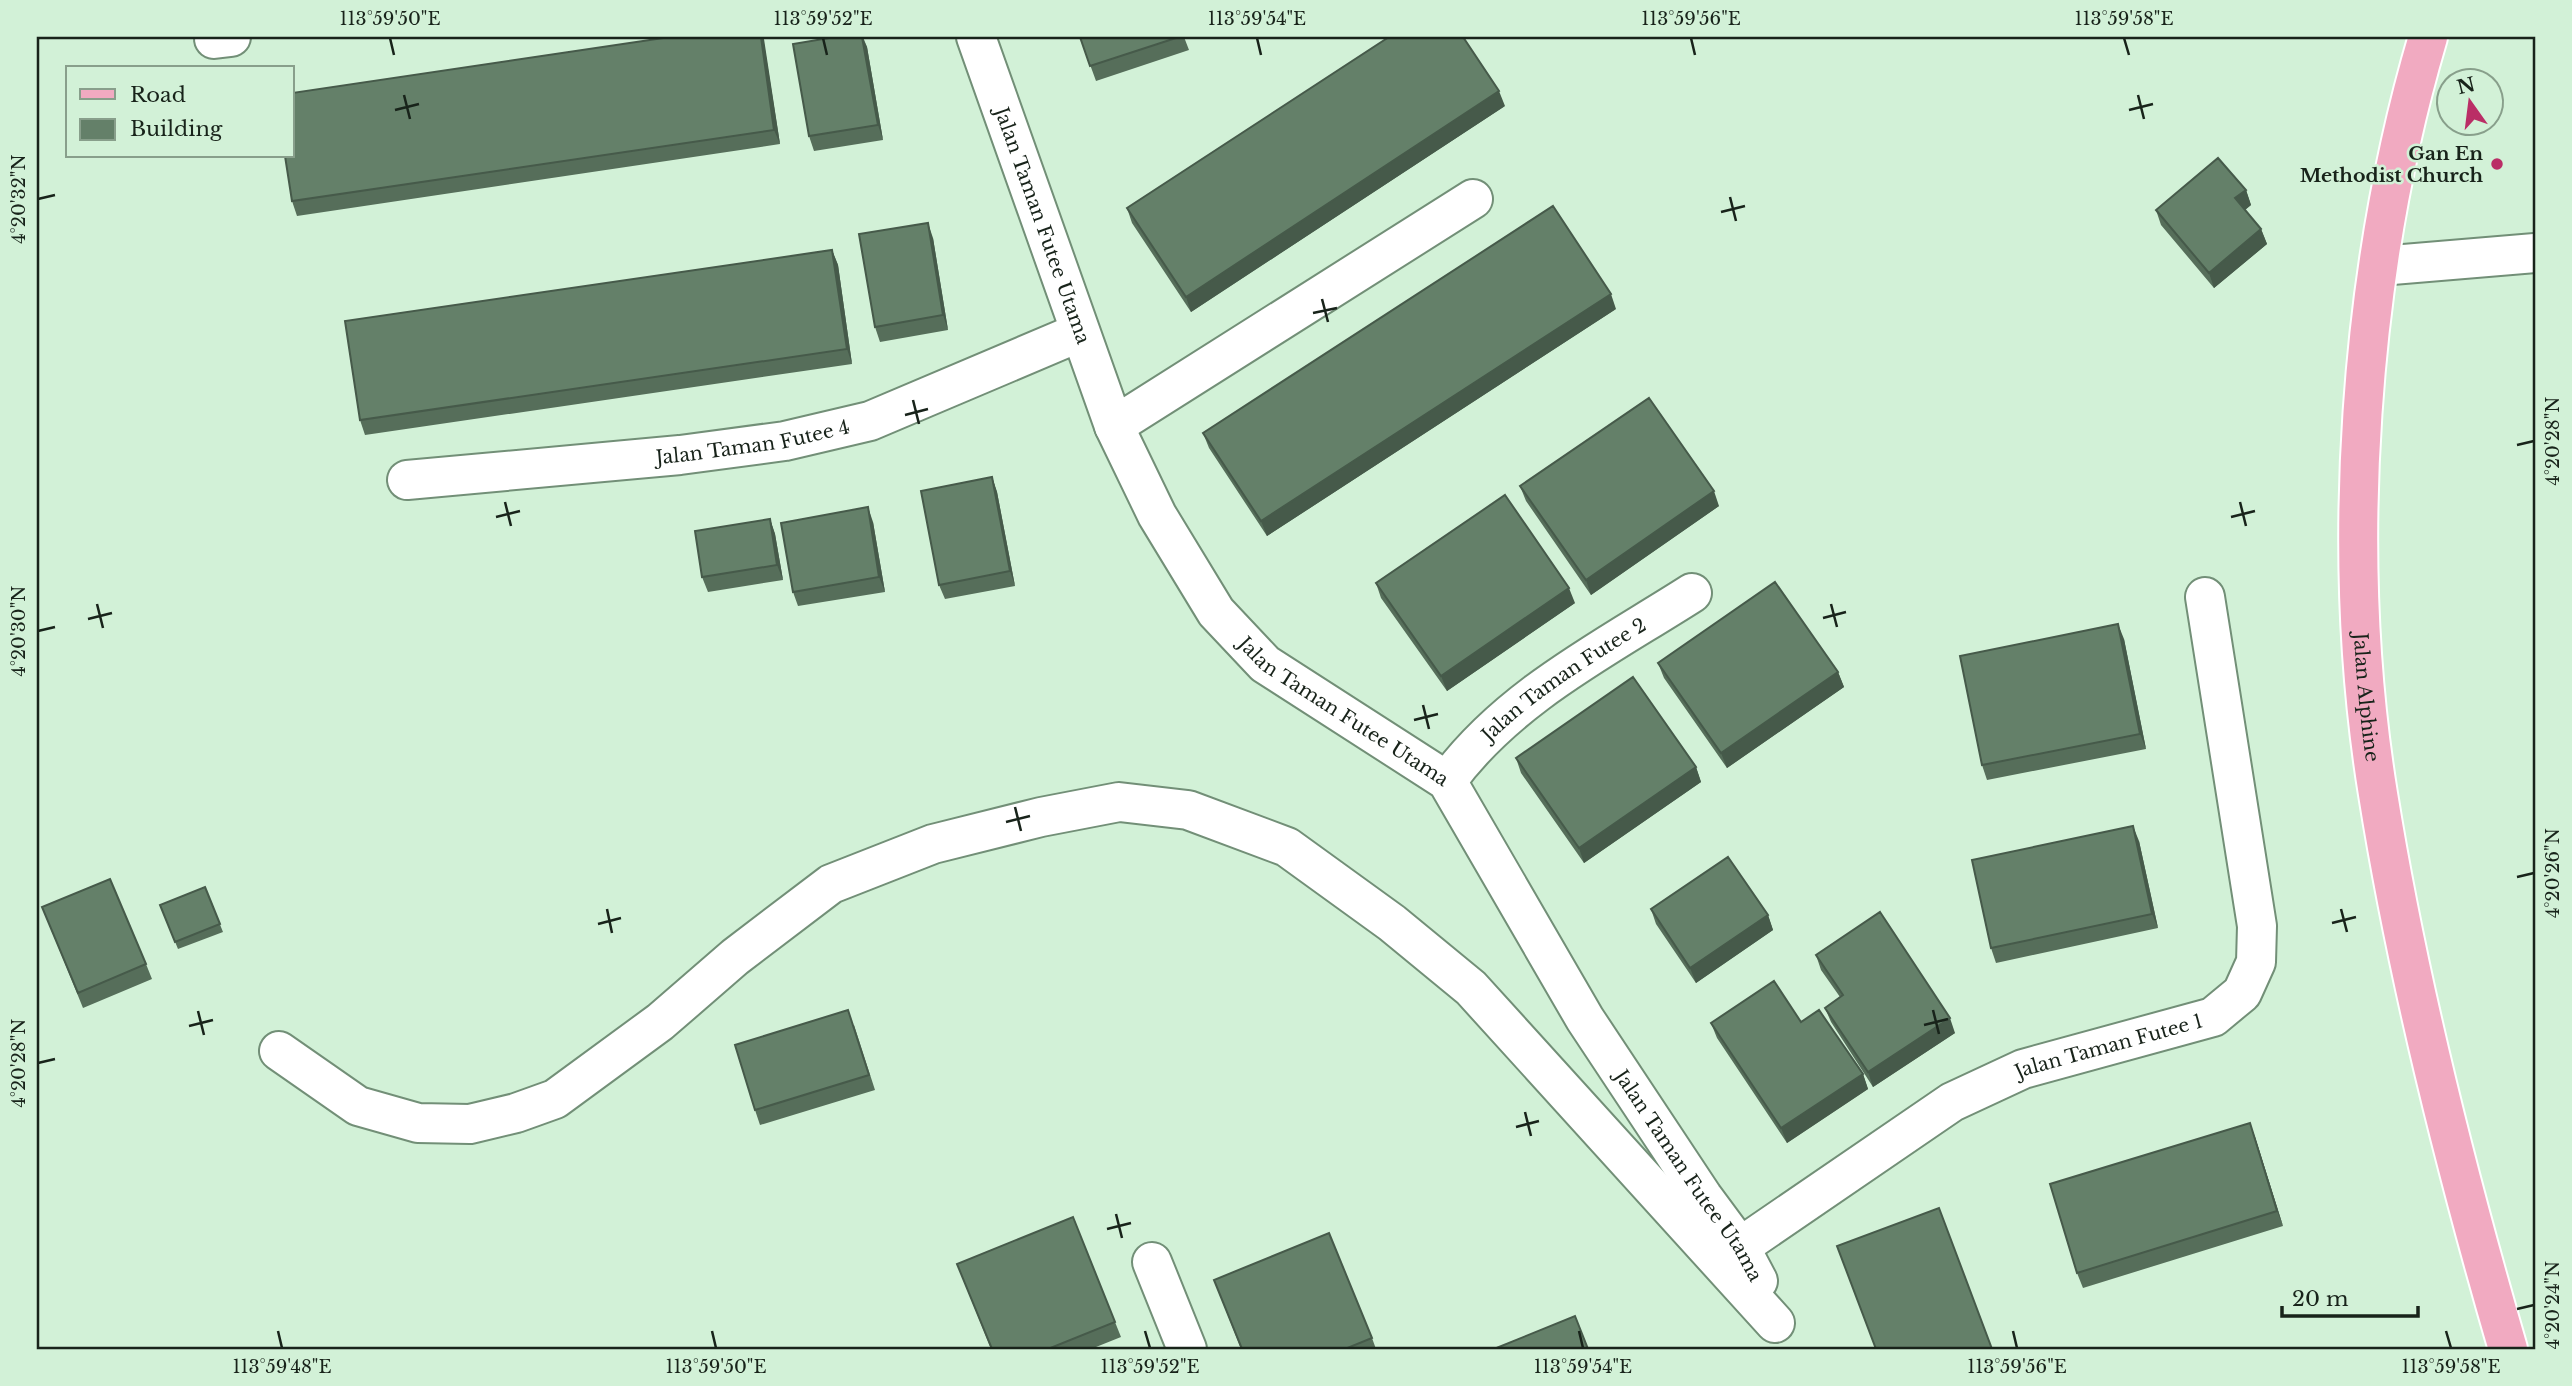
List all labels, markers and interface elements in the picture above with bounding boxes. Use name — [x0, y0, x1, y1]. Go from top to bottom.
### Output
text: 113°59'50"E — [340, 8, 441, 30]
text: 113°59'52"E — [773, 8, 873, 30]
text: 113°59'54"E — [1208, 8, 1306, 30]
text: 113°59'56"E — [1641, 8, 1741, 30]
text: 113°59'58"E — [2074, 8, 2174, 30]
legend — [66, 66, 294, 158]
north arrow — [2436, 66, 2506, 136]
text: N — [2455, 73, 2478, 99]
text: Road — [130, 82, 186, 108]
street label: Jalan Taman Futee Utama — [989, 101, 1096, 347]
text: Building — [130, 116, 223, 142]
place label: Gan En Methodist Church — [2300, 142, 2483, 187]
text: 4°20'32"N — [8, 154, 30, 244]
marker: Gan En Methodist Church — [2489, 156, 2505, 172]
text: 4°20'28"N — [2542, 396, 2564, 486]
street label: Jalan Taman Futee 4 — [652, 415, 852, 469]
text: 4°20'30"N — [8, 585, 30, 677]
street label: Jalan Taman Futee 2 — [1474, 613, 1650, 748]
street label: Jalan Alphine — [2349, 629, 2385, 763]
street label: Jalan Taman Futee Utama — [1232, 630, 1454, 791]
text: 4°20'26"N — [2542, 828, 2564, 918]
street label: Jalan Taman Futee 1 — [2008, 1009, 2205, 1084]
text: 4°20'28"N — [8, 1018, 30, 1108]
street label: Jalan Taman Futee Utama — [1609, 1063, 1768, 1286]
text: 4°20'24"N — [2542, 1261, 2564, 1349]
scale bar — [2282, 1274, 2418, 1318]
text: 20 m — [2292, 1286, 2349, 1312]
text: 113°59'48"E — [232, 1356, 332, 1378]
text: 113°59'50"E — [666, 1356, 767, 1378]
text: 113°59'52"E — [1100, 1356, 1200, 1378]
text: 113°59'54"E — [1534, 1356, 1632, 1378]
text: 113°59'56"E — [1967, 1356, 2067, 1378]
text: 113°59'58"E — [2401, 1356, 2501, 1378]

